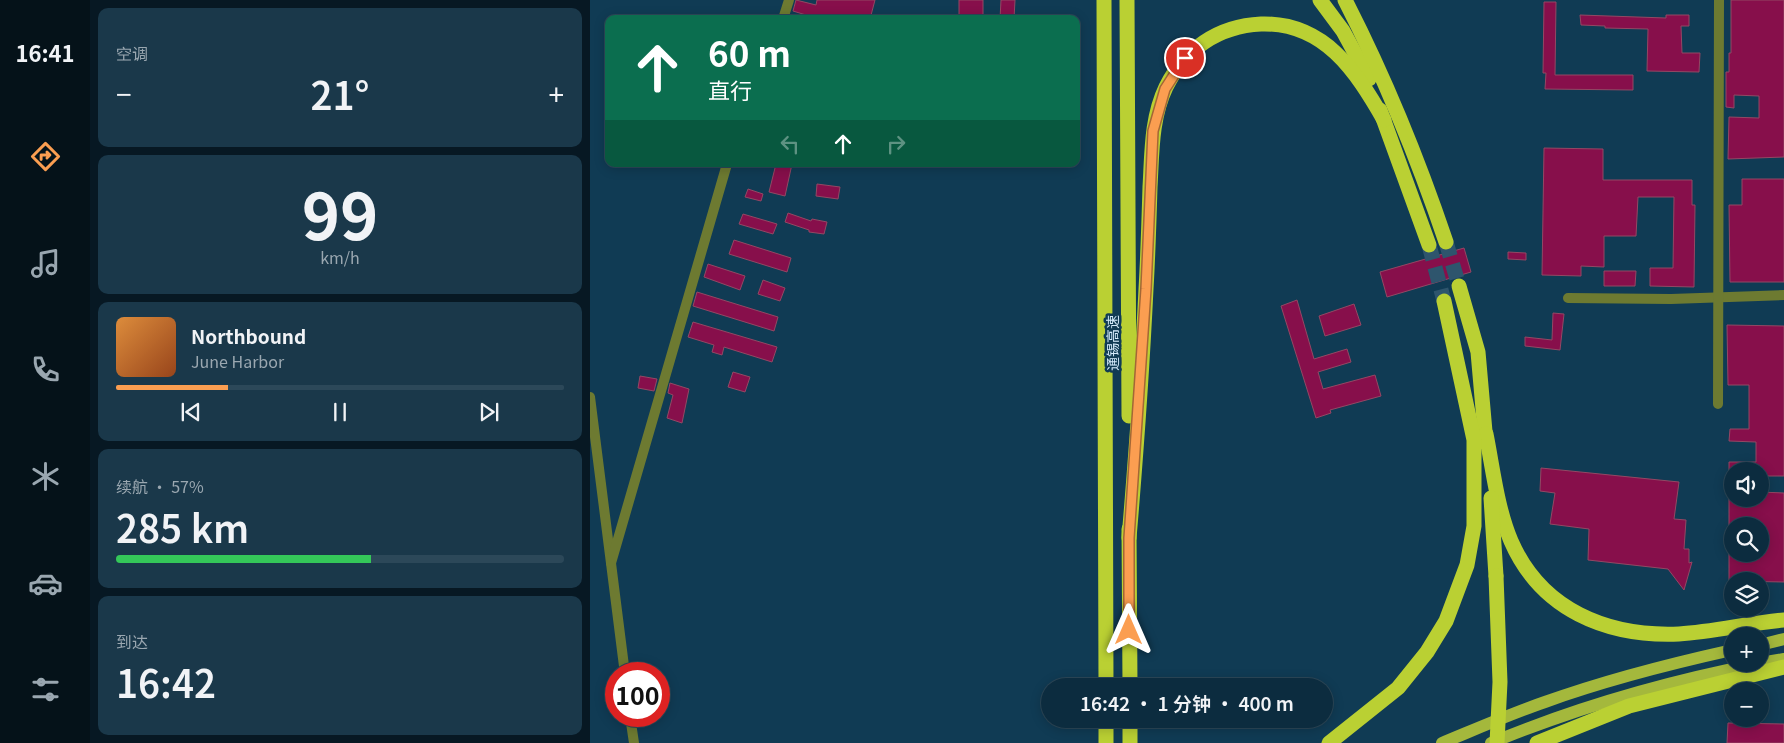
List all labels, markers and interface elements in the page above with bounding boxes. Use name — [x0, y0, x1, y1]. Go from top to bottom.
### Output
text: 60 m — [708, 26, 791, 77]
icon: ahead — [625, 35, 690, 100]
text: 16:41 — [15, 36, 75, 68]
pin — [1164, 37, 1206, 79]
text: 空调 — [116, 41, 148, 65]
icon: arrive — [1171, 44, 1199, 72]
text: 21° — [310, 66, 370, 121]
text: − — [116, 73, 132, 113]
text: + — [548, 73, 564, 113]
text: 直行 — [708, 73, 752, 105]
icon: left — [776, 130, 804, 158]
icon: ahead — [829, 130, 857, 158]
icon: right — [882, 130, 910, 158]
icon: directions — [28, 139, 63, 174]
text: 99 — [302, 165, 378, 259]
text: km/h — [320, 245, 360, 269]
icon: music — [28, 246, 63, 281]
street label: 通锡高速 — [1102, 315, 1122, 371]
text: Northbound — [191, 322, 306, 349]
text: June Harbor — [191, 349, 284, 373]
icon: phone — [28, 352, 63, 387]
icon: previous — [177, 398, 205, 426]
icon: pause — [326, 398, 354, 426]
icon: next — [475, 398, 503, 426]
icon: climate — [28, 459, 63, 494]
map controls — [1724, 462, 1769, 727]
button: sound — [1724, 462, 1769, 507]
text: 续航 · 57% — [116, 474, 204, 498]
text: 285 km — [116, 499, 249, 554]
button: search — [1724, 517, 1769, 562]
icon: car — [28, 566, 63, 601]
button: layers — [1724, 572, 1769, 617]
position arrow — [1102, 603, 1154, 655]
button: + — [1724, 627, 1769, 672]
text: 到达 — [116, 629, 148, 653]
text: 16:42 — [116, 654, 216, 709]
speed limit sign: 100 — [605, 662, 670, 727]
icon: filters — [28, 672, 63, 707]
button: − — [1724, 682, 1769, 727]
text: 16:42 · 1 分钟 · 400 m — [1080, 689, 1294, 716]

